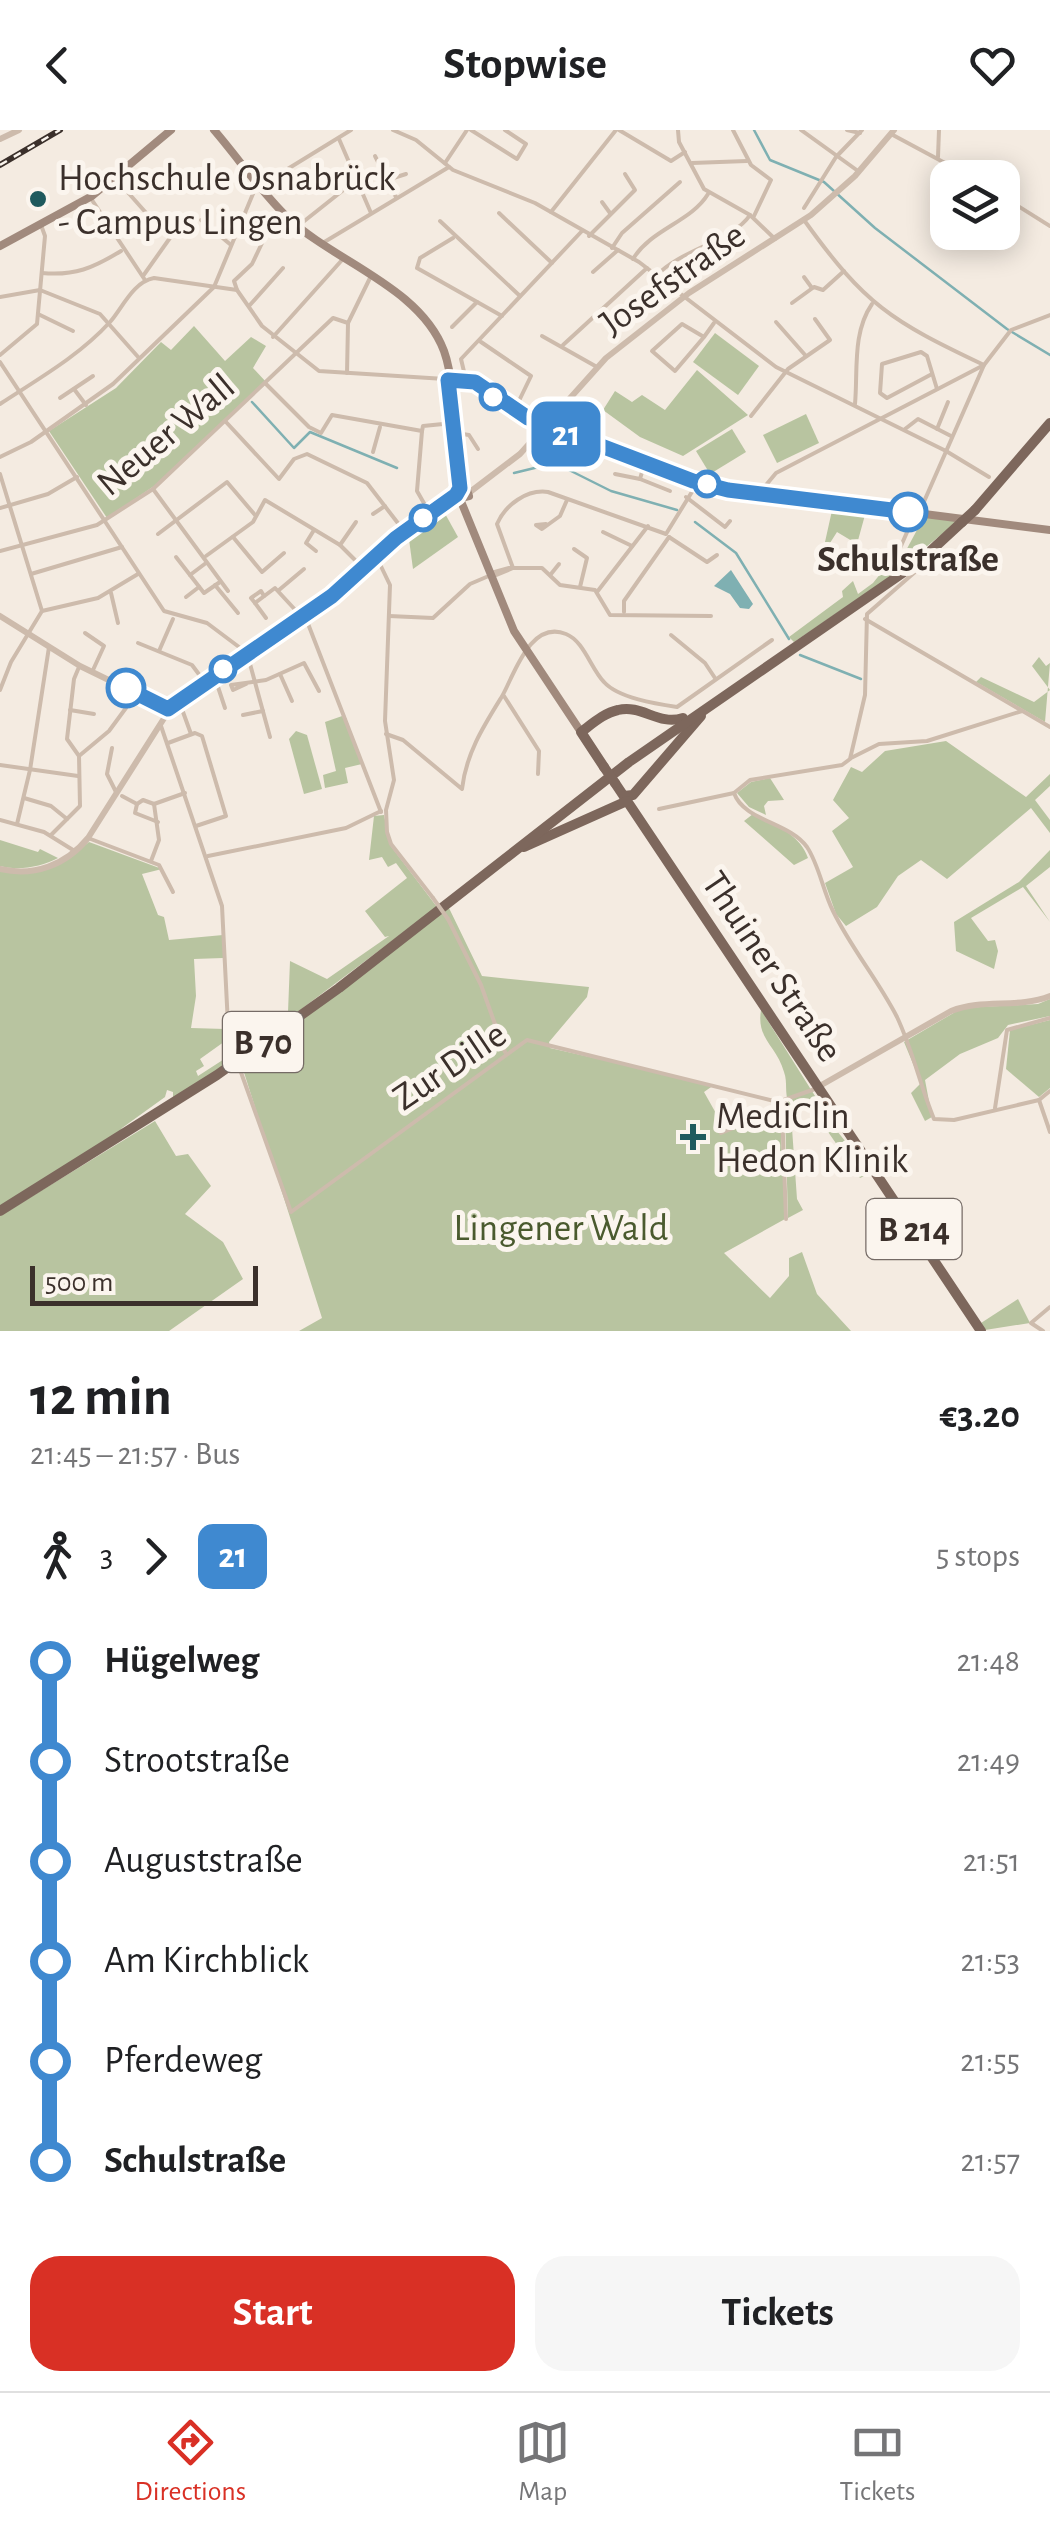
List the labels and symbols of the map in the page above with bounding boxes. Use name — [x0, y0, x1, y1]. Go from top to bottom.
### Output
place label: Hochschule Osnabrück - Campus Lingen — [58, 160, 396, 242]
marker: Hochschule Osnabrück - Campus Lingen — [27, 188, 49, 210]
street label: Josefstraße — [594, 216, 752, 343]
street label: Neuer Wall — [90, 368, 242, 504]
unlabelled marker — [480, 384, 506, 410]
line badge: 21 — [521, 402, 611, 466]
unlabelled marker — [694, 471, 720, 497]
marker: Schulstraße — [889, 493, 927, 531]
unlabelled marker — [410, 505, 436, 531]
place label: Schulstraße — [817, 541, 999, 579]
unlabelled marker — [210, 656, 236, 682]
unlabelled marker — [107, 669, 145, 707]
street label: Thuiner Straße — [694, 865, 849, 1069]
road number: B 70 — [223, 1012, 303, 1072]
street label: Zur Dille — [387, 1015, 513, 1118]
place label: MediClin Hedon Klinik — [716, 1098, 909, 1180]
marker: MediClin Hedon Klinik — [680, 1124, 706, 1150]
road number: B 214 — [866, 1199, 962, 1259]
park label: Lingener Wald — [454, 1210, 668, 1248]
scale bar — [30, 1261, 258, 1306]

